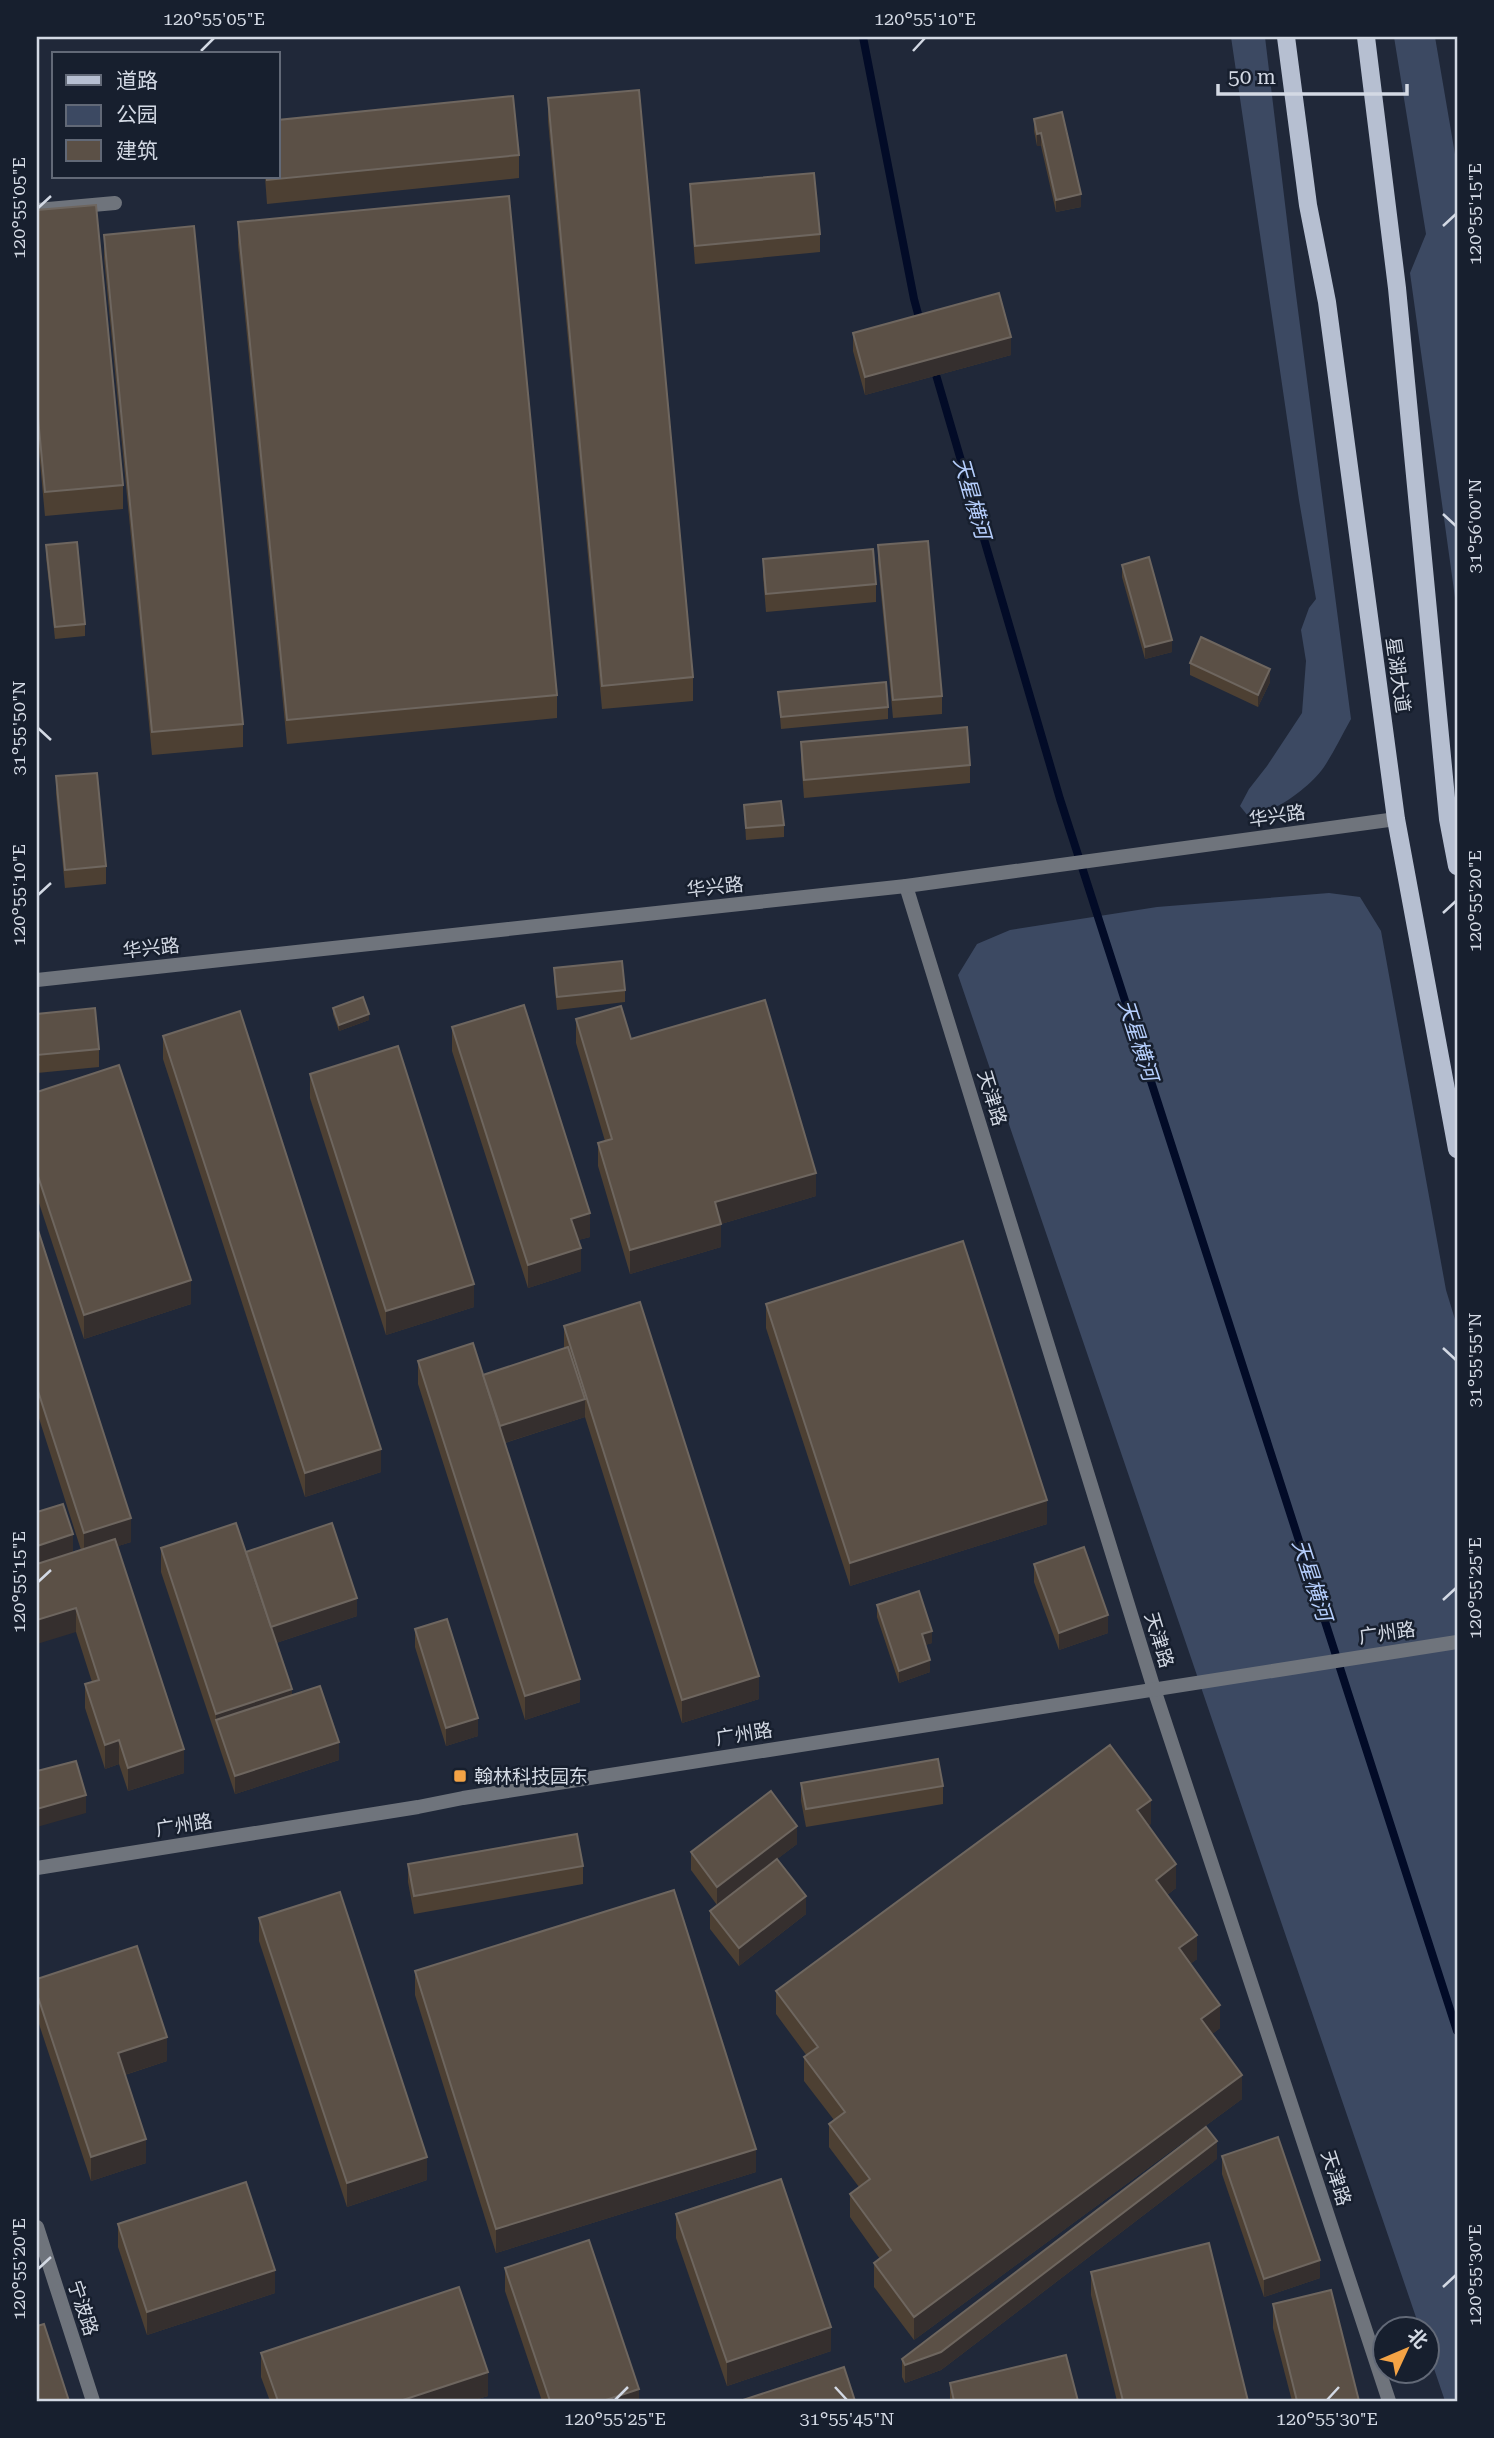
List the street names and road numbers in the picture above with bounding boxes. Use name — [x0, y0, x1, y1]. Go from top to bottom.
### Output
street label: 星湖大道 — [1381, 636, 1415, 714]
street label: 华兴路 — [1247, 801, 1307, 831]
street label: 华兴路 — [685, 873, 745, 901]
street label: 华兴路 — [121, 934, 181, 962]
street label: 天津路 — [973, 1067, 1011, 1129]
street label: 天津路 — [1140, 1609, 1178, 1671]
street label: 广州路 — [1357, 1618, 1417, 1648]
street label: 广州路 — [714, 1718, 774, 1750]
street label: 广州路 — [154, 1809, 214, 1841]
street label: 天津路 — [1316, 2147, 1356, 2209]
street label: 宁波路 — [63, 2277, 103, 2339]

